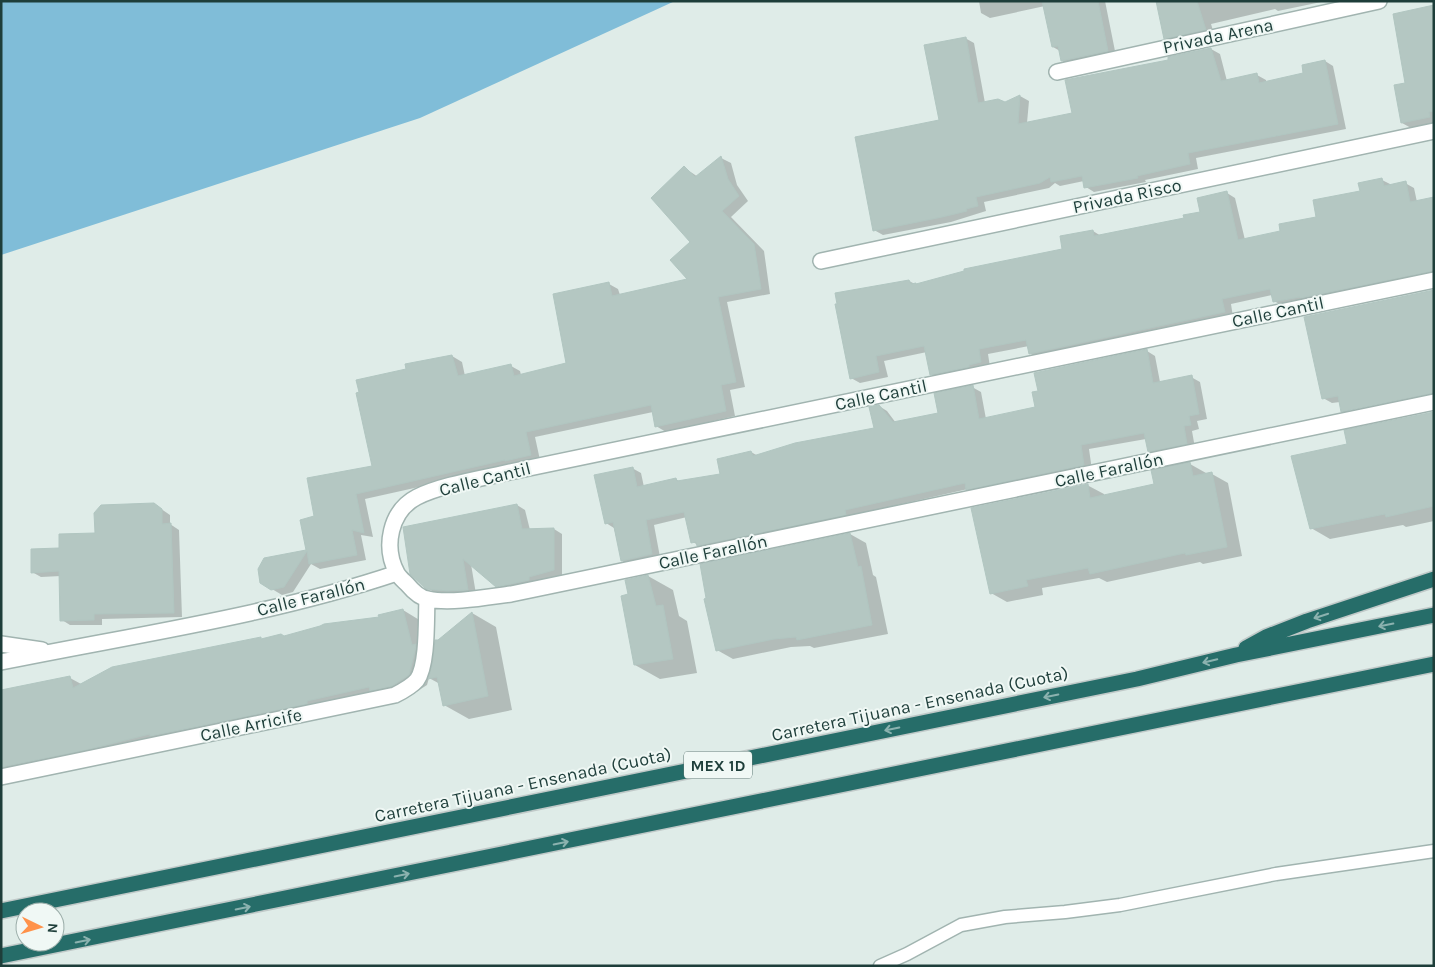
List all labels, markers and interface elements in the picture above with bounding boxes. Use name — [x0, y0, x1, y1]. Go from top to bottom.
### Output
street label: Privada Arena — [1161, 14, 1275, 58]
street label: Privada Risco — [1071, 174, 1183, 218]
street label: Calle Cantil — [1230, 292, 1326, 332]
street label: Calle Cantil — [833, 375, 929, 415]
street label: Calle Farallón — [1053, 448, 1165, 492]
street label: Calle Cantil — [437, 457, 533, 501]
street label: Calle Farallón — [657, 530, 769, 574]
street label: Calle Farallón — [255, 573, 367, 621]
one-way arrow — [1314, 612, 1329, 621]
one-way arrow — [1378, 620, 1394, 630]
one-way arrow — [1202, 657, 1218, 666]
street label: Carretera Tijuana - Ensenada (Cuota) — [770, 662, 1070, 746]
one-way arrow — [1044, 692, 1060, 702]
street label: Calle Arricife — [198, 703, 304, 747]
one-way arrow — [884, 725, 900, 734]
street label: Carretera Tijuana - Ensenada (Cuota) — [373, 743, 673, 827]
road number: MEX 1D — [684, 752, 752, 778]
one-way arrow — [553, 838, 569, 847]
one-way arrow — [393, 870, 409, 880]
north arrow — [15, 902, 65, 952]
one-way arrow — [234, 903, 250, 912]
text: N — [44, 922, 61, 934]
one-way arrow — [75, 935, 91, 945]

